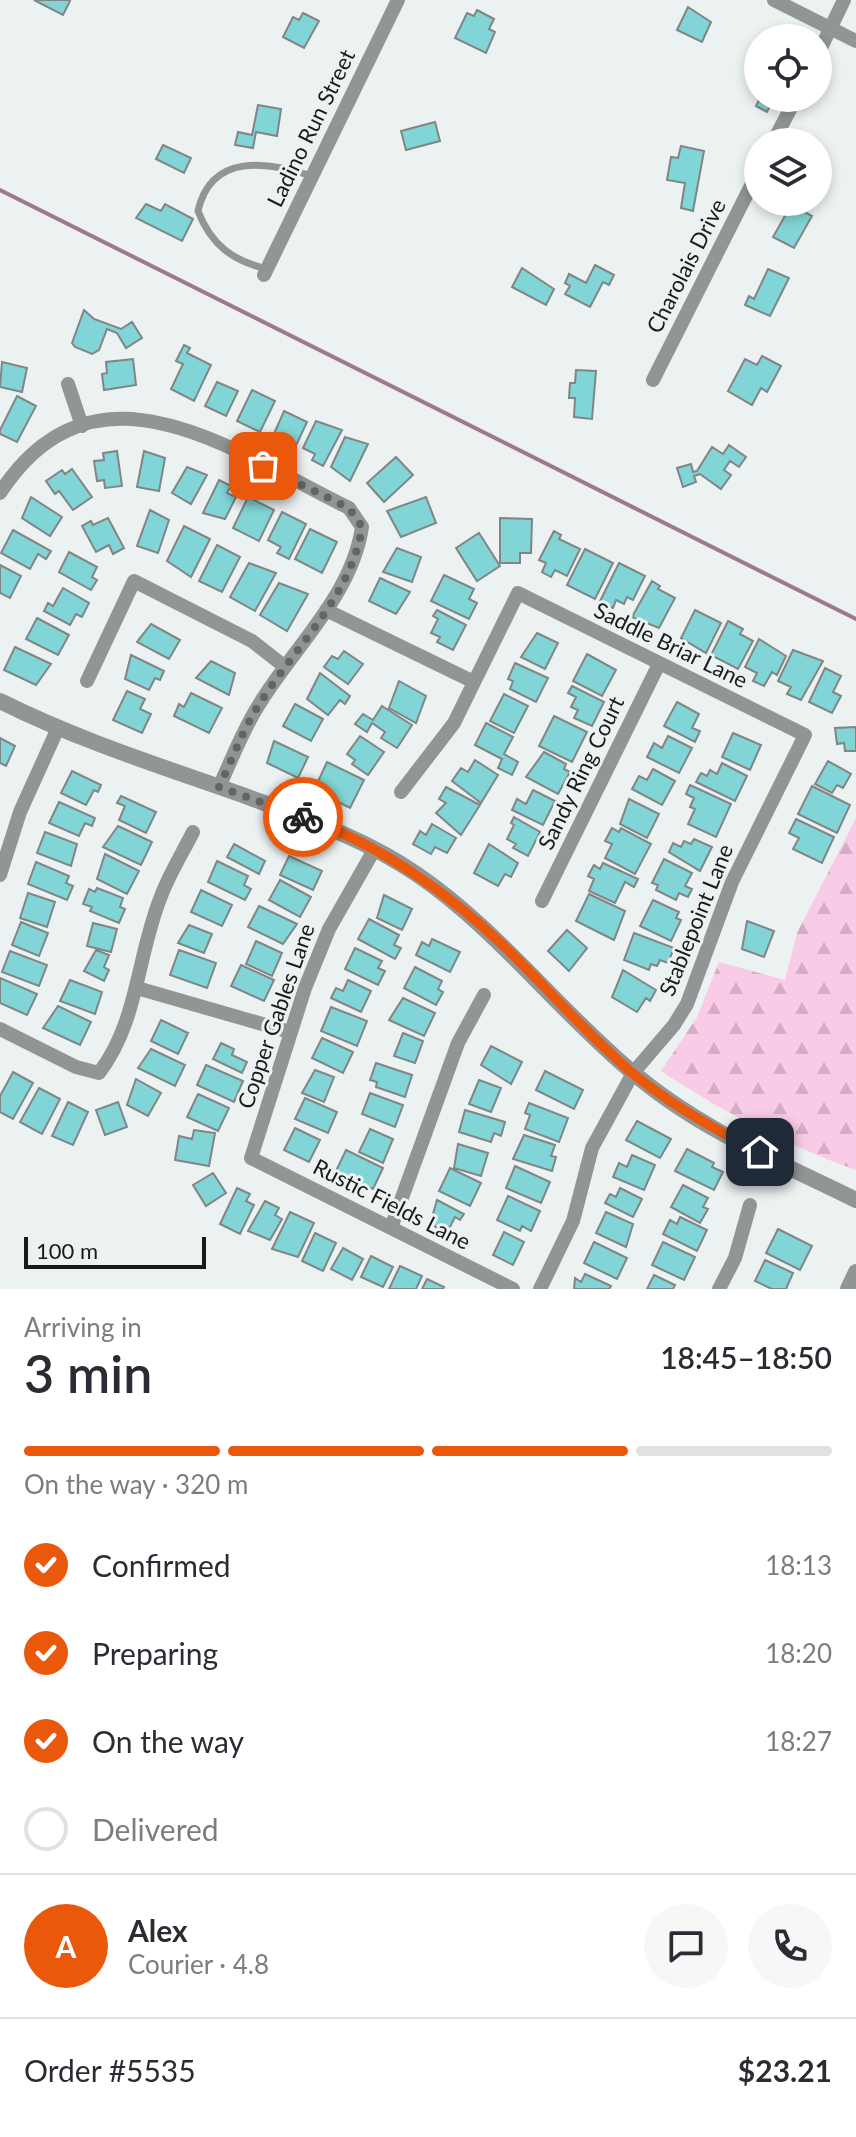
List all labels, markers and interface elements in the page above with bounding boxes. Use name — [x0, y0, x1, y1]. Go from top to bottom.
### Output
map controls — [744, 24, 832, 216]
button: locate — [744, 24, 832, 112]
street label: Ladino Run Street — [261, 45, 360, 211]
button: layers — [744, 128, 832, 216]
street label: Charolais Drive — [640, 194, 731, 337]
pin — [229, 432, 297, 500]
icon: bag — [241, 444, 285, 488]
street label: Saddle Briar Lane — [590, 596, 752, 693]
street label: Sandy Ring Court — [532, 692, 629, 854]
courier — [263, 777, 343, 857]
icon: bike — [281, 795, 325, 839]
street label: Stablepoint Lane — [653, 840, 738, 1000]
street label: Copper Gables Lane — [231, 920, 320, 1112]
pin — [726, 1118, 794, 1186]
icon: home — [738, 1130, 782, 1174]
street label: Rustic Fields Lane — [309, 1152, 475, 1255]
scale bar — [24, 1233, 206, 1269]
text: 100 m — [36, 1237, 98, 1264]
text: Arriving in — [24, 1311, 142, 1343]
text: 18:45–18:50 — [660, 1339, 832, 1375]
text: 3 min — [24, 1342, 152, 1404]
text: On the way · 320 m — [24, 1468, 248, 1500]
icon: check — [24, 1543, 68, 1587]
text: Confirmed — [92, 1547, 231, 1583]
text: 18:13 — [765, 1549, 832, 1581]
icon: check — [24, 1631, 68, 1675]
text: Preparing — [92, 1635, 218, 1671]
text: 18:20 — [765, 1637, 832, 1669]
icon: check — [24, 1719, 68, 1763]
text: On the way — [92, 1723, 244, 1759]
text: 18:27 — [765, 1725, 832, 1757]
text: Delivered — [92, 1811, 219, 1847]
button: chat — [644, 1904, 728, 1988]
button: phone — [748, 1904, 832, 1988]
text: Alex — [128, 1912, 188, 1948]
text: A — [56, 1928, 76, 1964]
text: Courier · 4.8 — [128, 1948, 269, 1980]
text: Order #5535 — [24, 2052, 196, 2088]
text: $23.21 — [738, 2052, 832, 2088]

